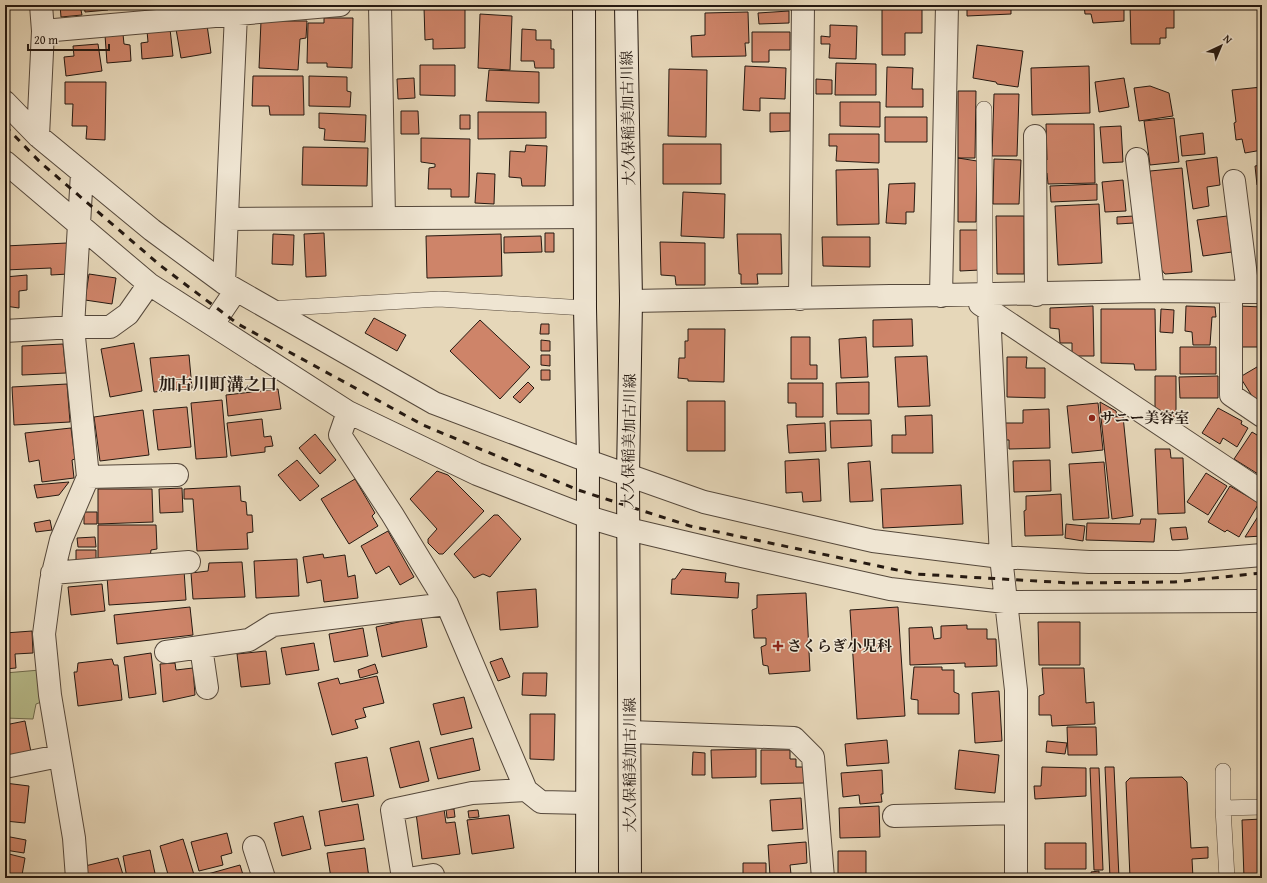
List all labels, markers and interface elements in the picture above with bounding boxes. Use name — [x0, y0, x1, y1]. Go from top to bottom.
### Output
scale bar — [28, 26, 109, 52]
north arrow — [1201, 26, 1241, 66]
text: N — [1220, 30, 1237, 48]
text: 20 m — [34, 31, 58, 48]
street label: 大久保稲美加古川線 — [616, 50, 639, 186]
district label: 加古川町溝之口 — [159, 371, 278, 396]
street label: 大久保稲美加古川線 — [617, 373, 640, 509]
place label: サニー美容室 — [1100, 407, 1189, 428]
marker: サニー美容室 — [1087, 413, 1097, 423]
place label: さくらぎ小児科 — [787, 635, 892, 656]
marker: さくらぎ小児科 — [772, 640, 784, 652]
street label: 大久保稲美加古川線 — [619, 697, 640, 833]

